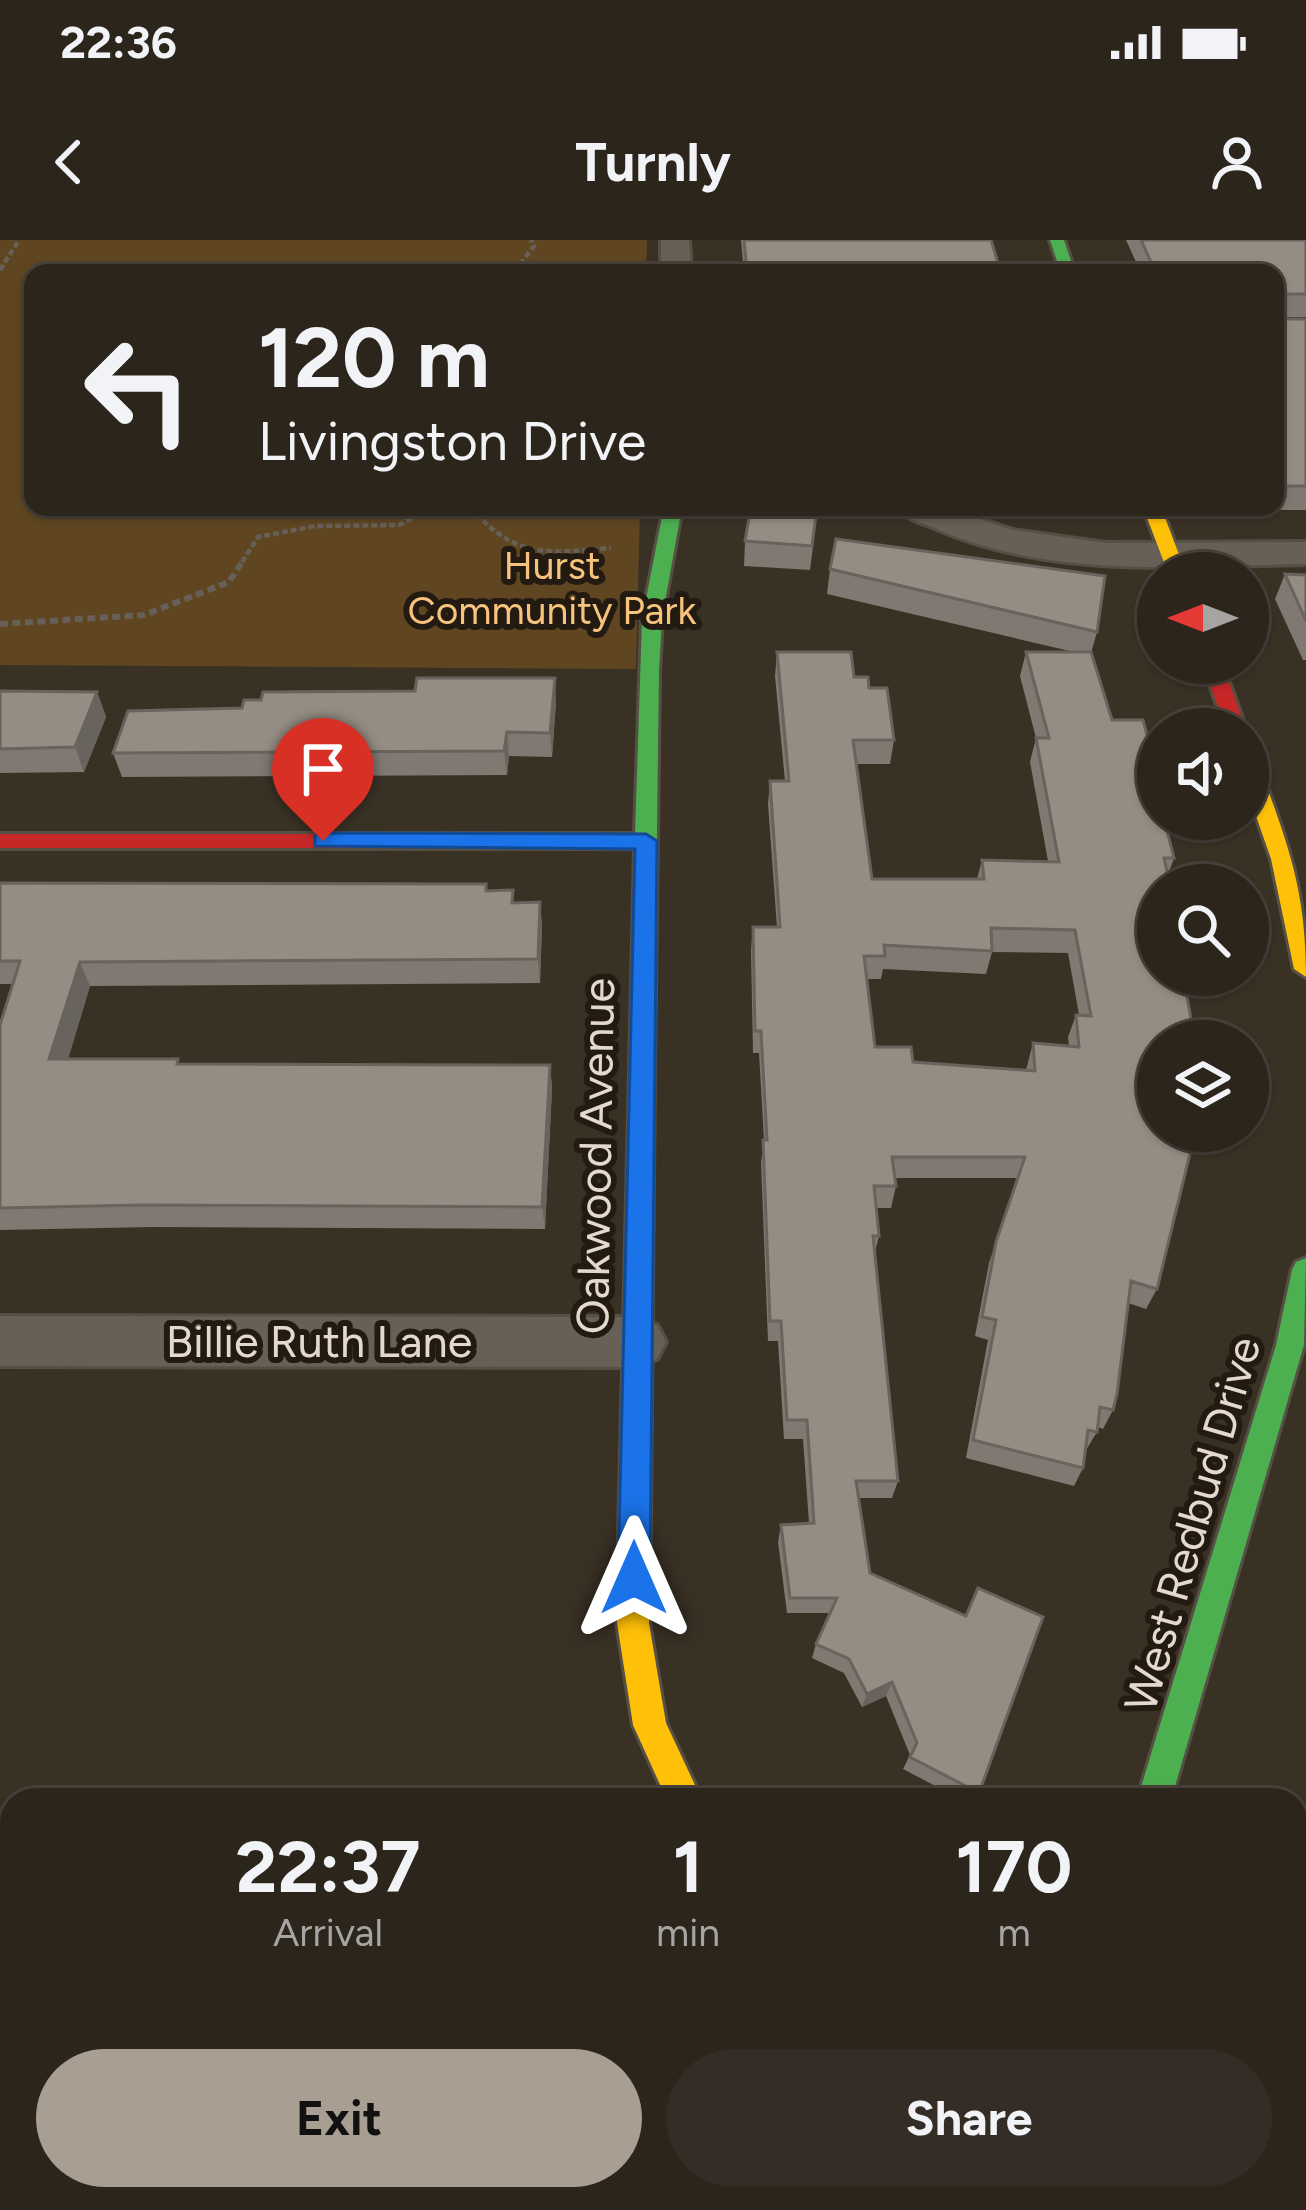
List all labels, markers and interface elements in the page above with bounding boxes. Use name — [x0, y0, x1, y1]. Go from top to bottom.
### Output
text: 22:36 — [60, 15, 177, 69]
icon: back — [36, 129, 102, 195]
icon: person — [1204, 129, 1270, 195]
text: Turnly — [575, 130, 731, 195]
text: 120 m — [258, 307, 490, 408]
icon: left — [60, 312, 216, 468]
text: Livingston Drive — [258, 409, 646, 474]
park label: Hurst Community Park — [408, 542, 696, 634]
north arrow — [1137, 552, 1269, 684]
map controls — [1137, 552, 1269, 1152]
button: sound — [1137, 708, 1269, 840]
pin — [272, 718, 374, 841]
icon: arrive — [290, 736, 356, 802]
button: search — [1137, 864, 1269, 996]
street label: Oakwood Avenue — [565, 977, 625, 1335]
button: layers — [1137, 1020, 1269, 1152]
street label: Billie Ruth Lane — [166, 1314, 472, 1368]
street label: West Redbud Drive — [1113, 1330, 1271, 1718]
position arrow — [571, 1515, 697, 1641]
text: 22:37 — [235, 1824, 421, 1910]
text: 1 — [673, 1824, 703, 1910]
text: 170 — [955, 1824, 1073, 1910]
text: Arrival — [273, 1909, 383, 1956]
text: min — [656, 1909, 720, 1956]
text: m — [997, 1909, 1031, 1956]
button: Exit — [36, 2049, 642, 2187]
button: Share — [666, 2049, 1272, 2187]

